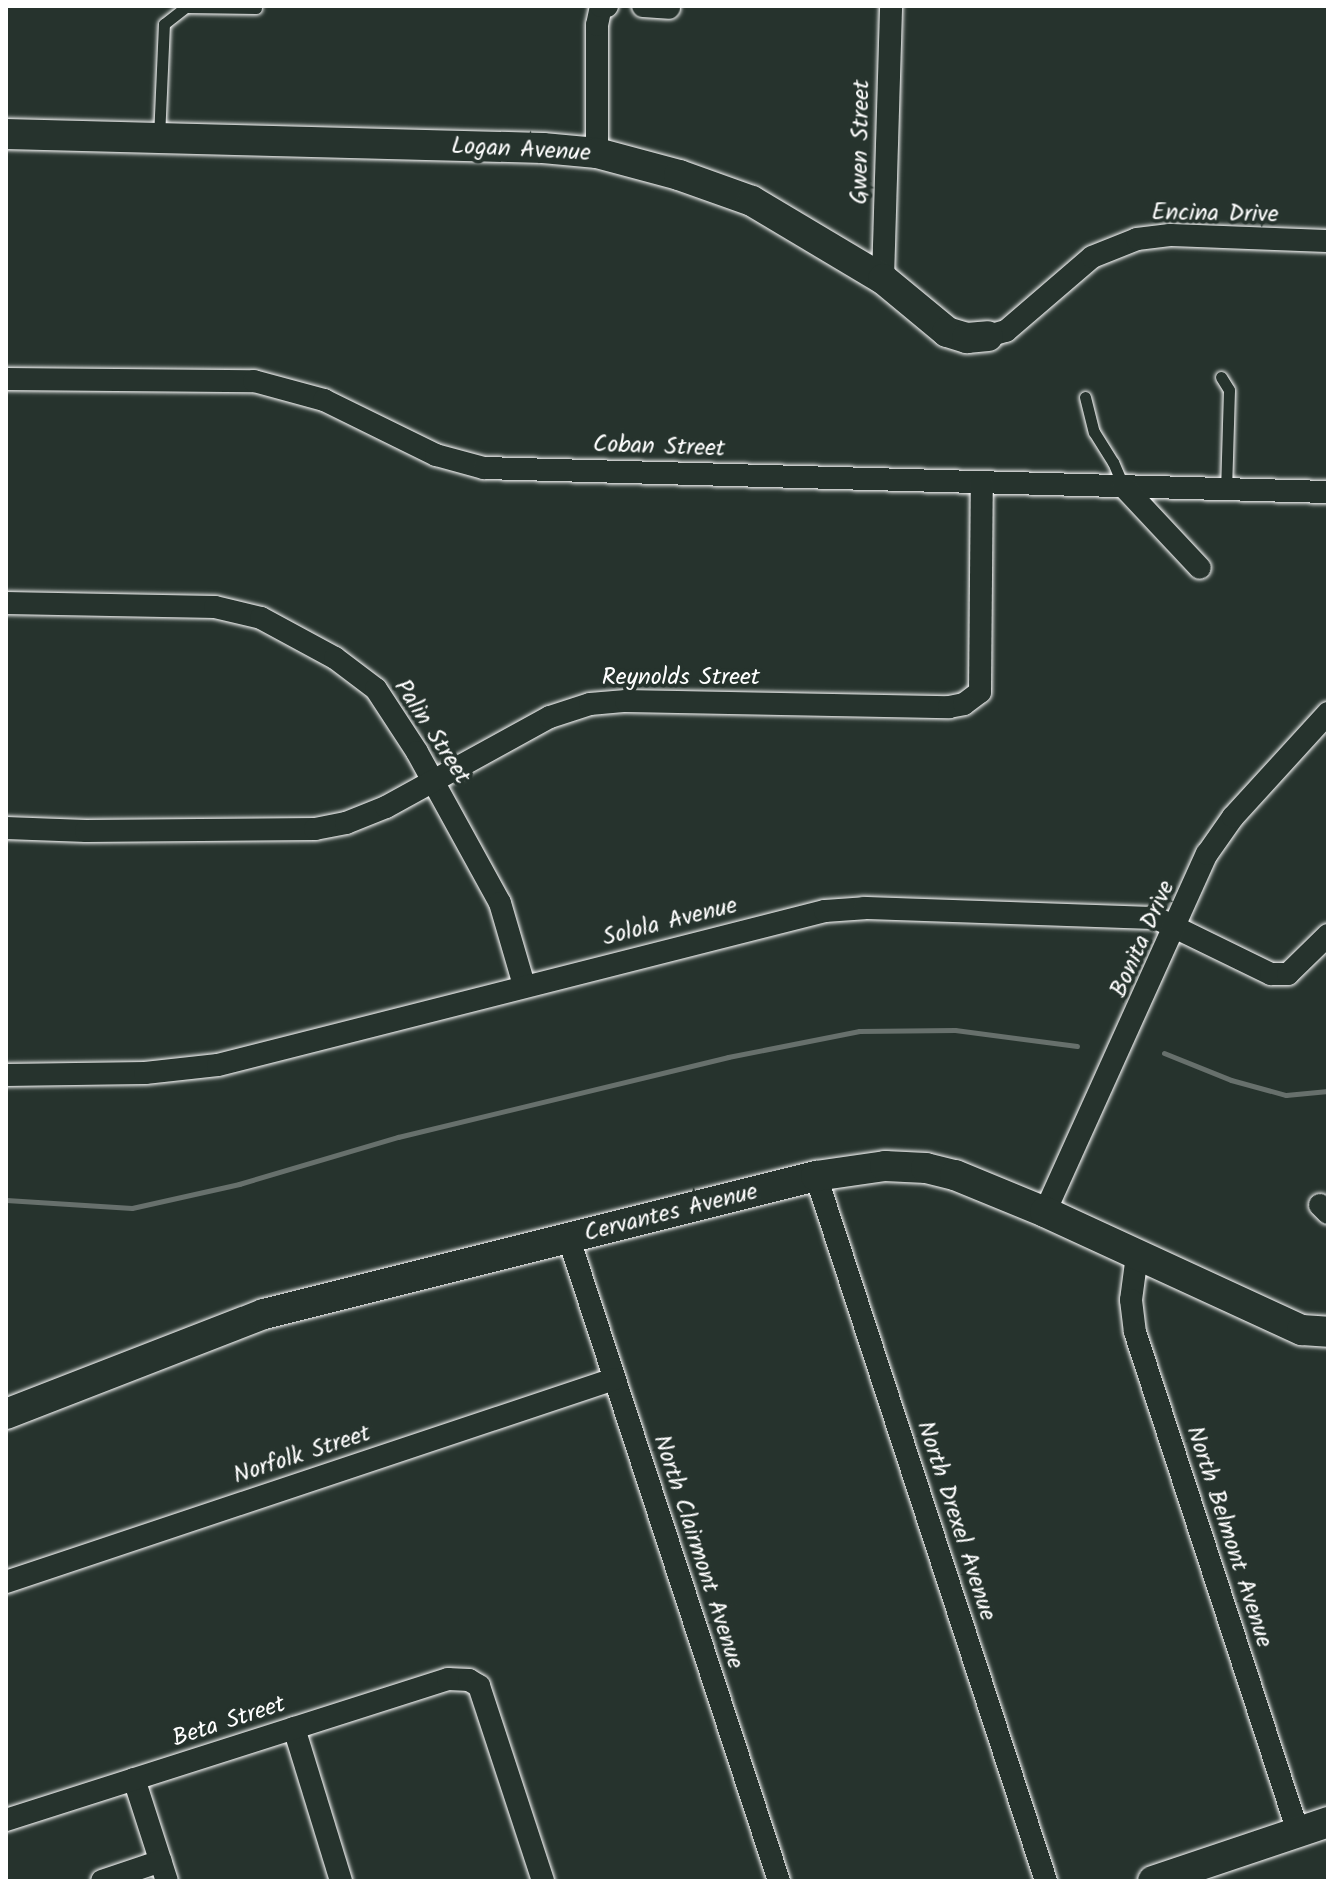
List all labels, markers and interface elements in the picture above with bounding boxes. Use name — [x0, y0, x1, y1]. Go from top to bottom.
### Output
street label: Gwen Street — [846, 79, 876, 205]
street label: Logan Avenue — [450, 132, 592, 168]
street label: Encina Drive — [1151, 198, 1279, 230]
street label: Coban Street — [592, 430, 726, 464]
street label: Reynolds Street — [602, 664, 760, 692]
street label: Palin Street — [387, 674, 477, 790]
street label: Bonita Drive — [1104, 876, 1182, 1002]
street label: Solola Avenue — [600, 891, 740, 953]
street label: Cervantes Avenue — [581, 1178, 761, 1248]
street label: North Drexel Avenue — [910, 1418, 1002, 1624]
street label: Norfolk Street — [230, 1419, 374, 1491]
street label: North Belmont Avenue — [1180, 1423, 1278, 1651]
street label: North Clairmont Avenue — [647, 1431, 749, 1673]
street label: Beta Street — [169, 1690, 289, 1754]

